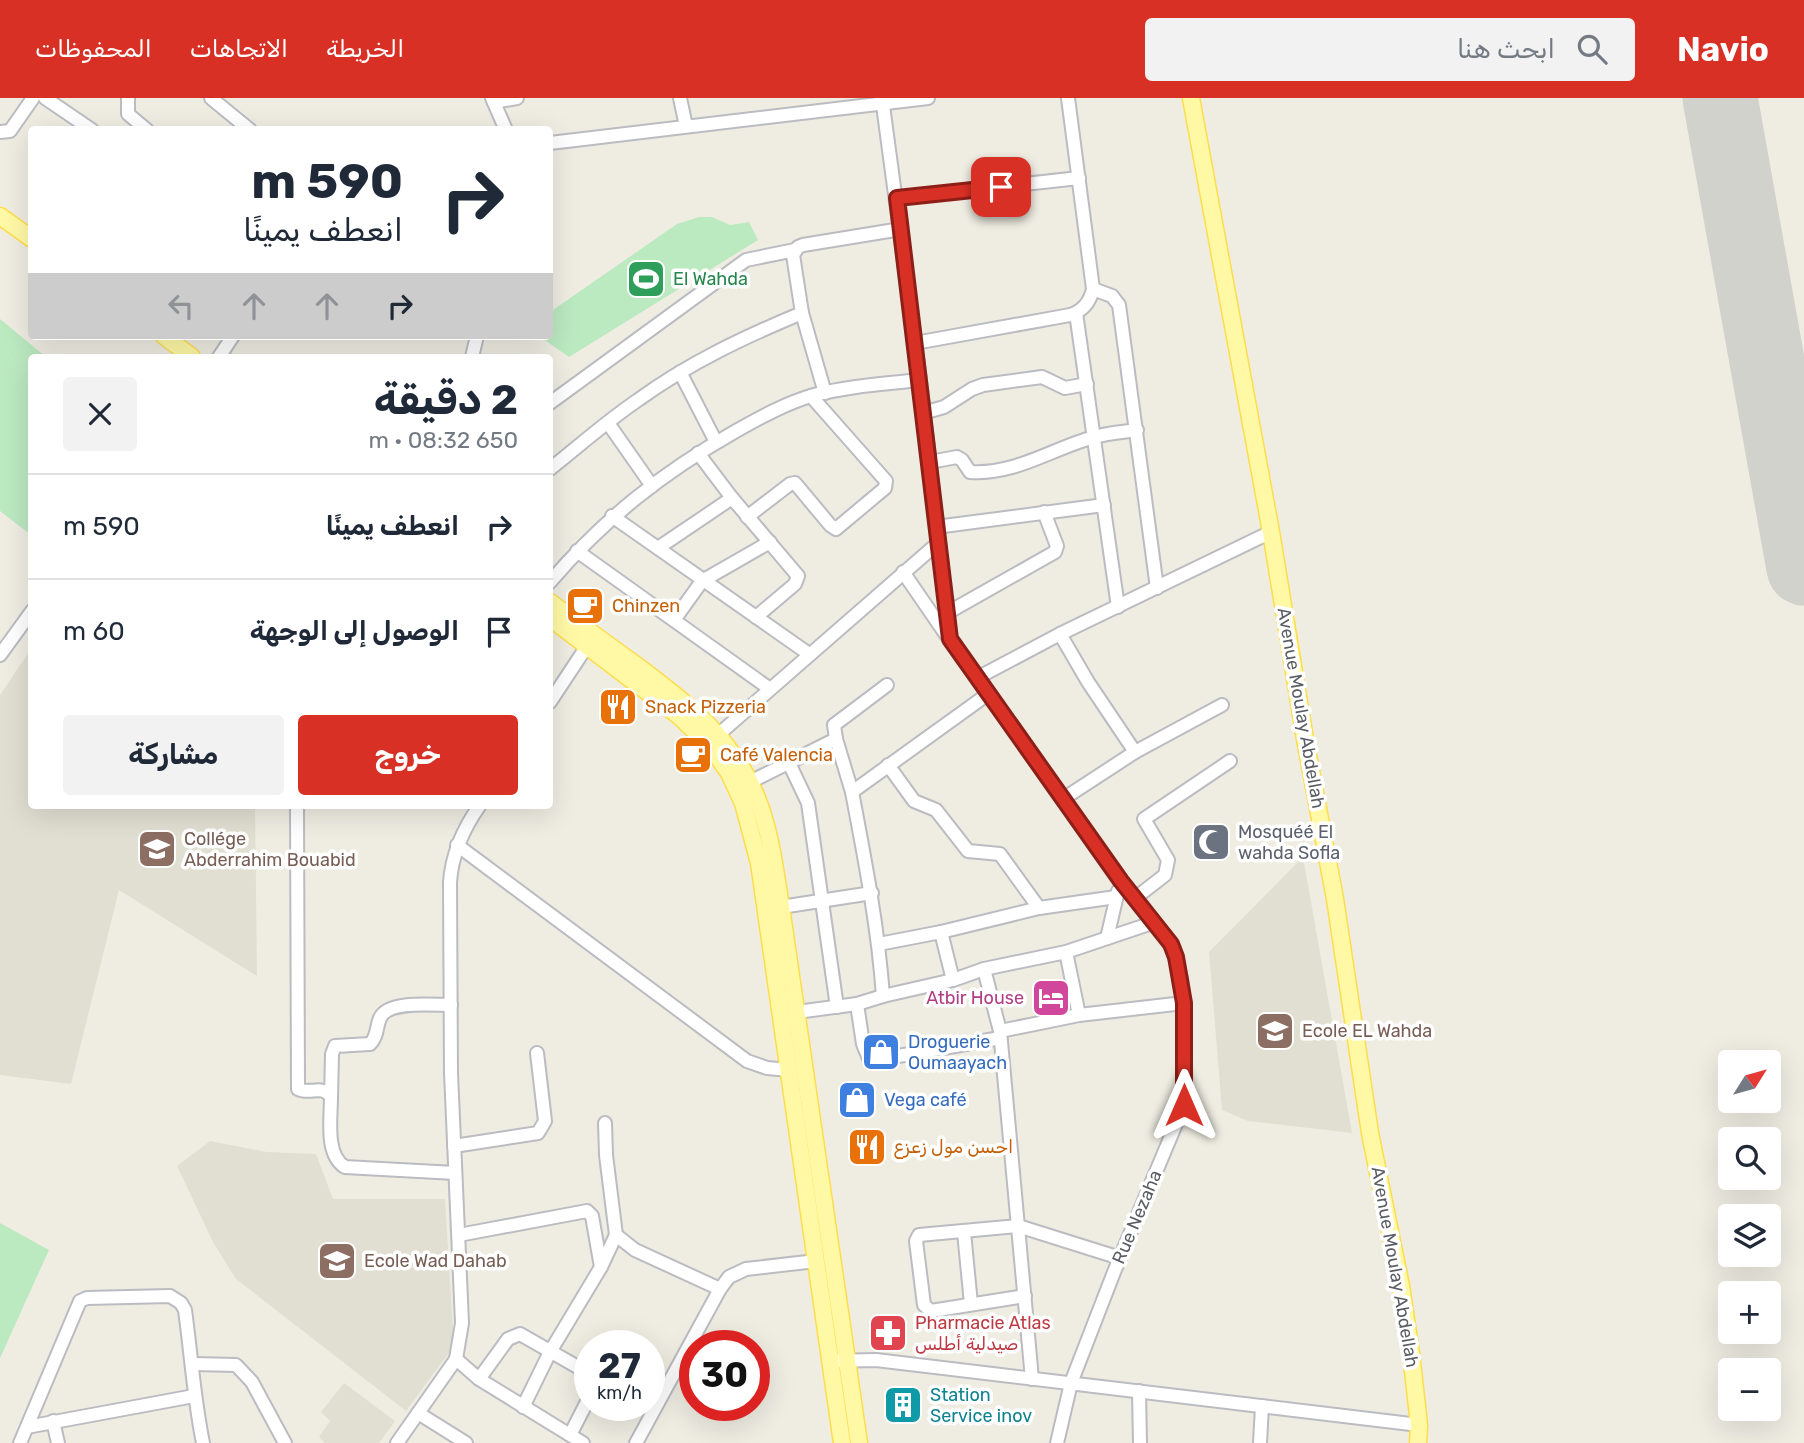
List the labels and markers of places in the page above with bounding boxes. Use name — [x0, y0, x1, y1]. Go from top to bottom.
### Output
pin — [971, 157, 1031, 217]
sports icon: El Wahda — [625, 258, 667, 300]
place label: El Wahda — [673, 268, 748, 290]
cafe icon: Chinzen — [564, 585, 606, 627]
place label: Chinzen — [612, 595, 680, 617]
restaurant icon: Snack Pizzeria — [597, 686, 639, 728]
place label: Snack Pizzeria — [645, 696, 766, 718]
cafe icon: Café Valencia — [672, 734, 714, 776]
place label: Café Valencia — [720, 744, 833, 766]
mosque icon: Mosquéé El wahda Sofla — [1190, 821, 1232, 863]
place label: Mosquéé El wahda Sofla — [1238, 821, 1340, 864]
school or university icon: Collége Abderrahim Bouabid — [136, 828, 178, 870]
place label: Collége Abderrahim Bouabid — [184, 828, 356, 871]
hotel icon: Atbir House — [1030, 977, 1072, 1019]
place label: Atbir House — [926, 987, 1024, 1009]
school or university icon: Ecole EL Wahda — [1254, 1010, 1296, 1052]
place label: Ecole EL Wahda — [1302, 1020, 1432, 1042]
shop icon: Droguerie Oumaayach — [860, 1031, 902, 1073]
place label: Droguerie Oumaayach — [908, 1031, 1007, 1074]
shop icon: Vega café — [836, 1079, 878, 1121]
place label: Vega café — [884, 1089, 967, 1111]
restaurant icon: احسن مول زعزع — [846, 1126, 888, 1168]
place label: احسن مول زعزع — [894, 1136, 1013, 1159]
school or university icon: Ecole Wad Dahab — [316, 1240, 358, 1282]
place label: Ecole Wad Dahab — [364, 1250, 507, 1272]
pharmacy icon: Pharmacie Atlas صيدلية أطلس — [867, 1312, 909, 1354]
place label: Pharmacie Atlas صيدلية أطلس — [915, 1312, 1051, 1355]
building icon: Station Service inov — [882, 1384, 924, 1426]
place label: Station Service inov — [930, 1384, 1032, 1427]

